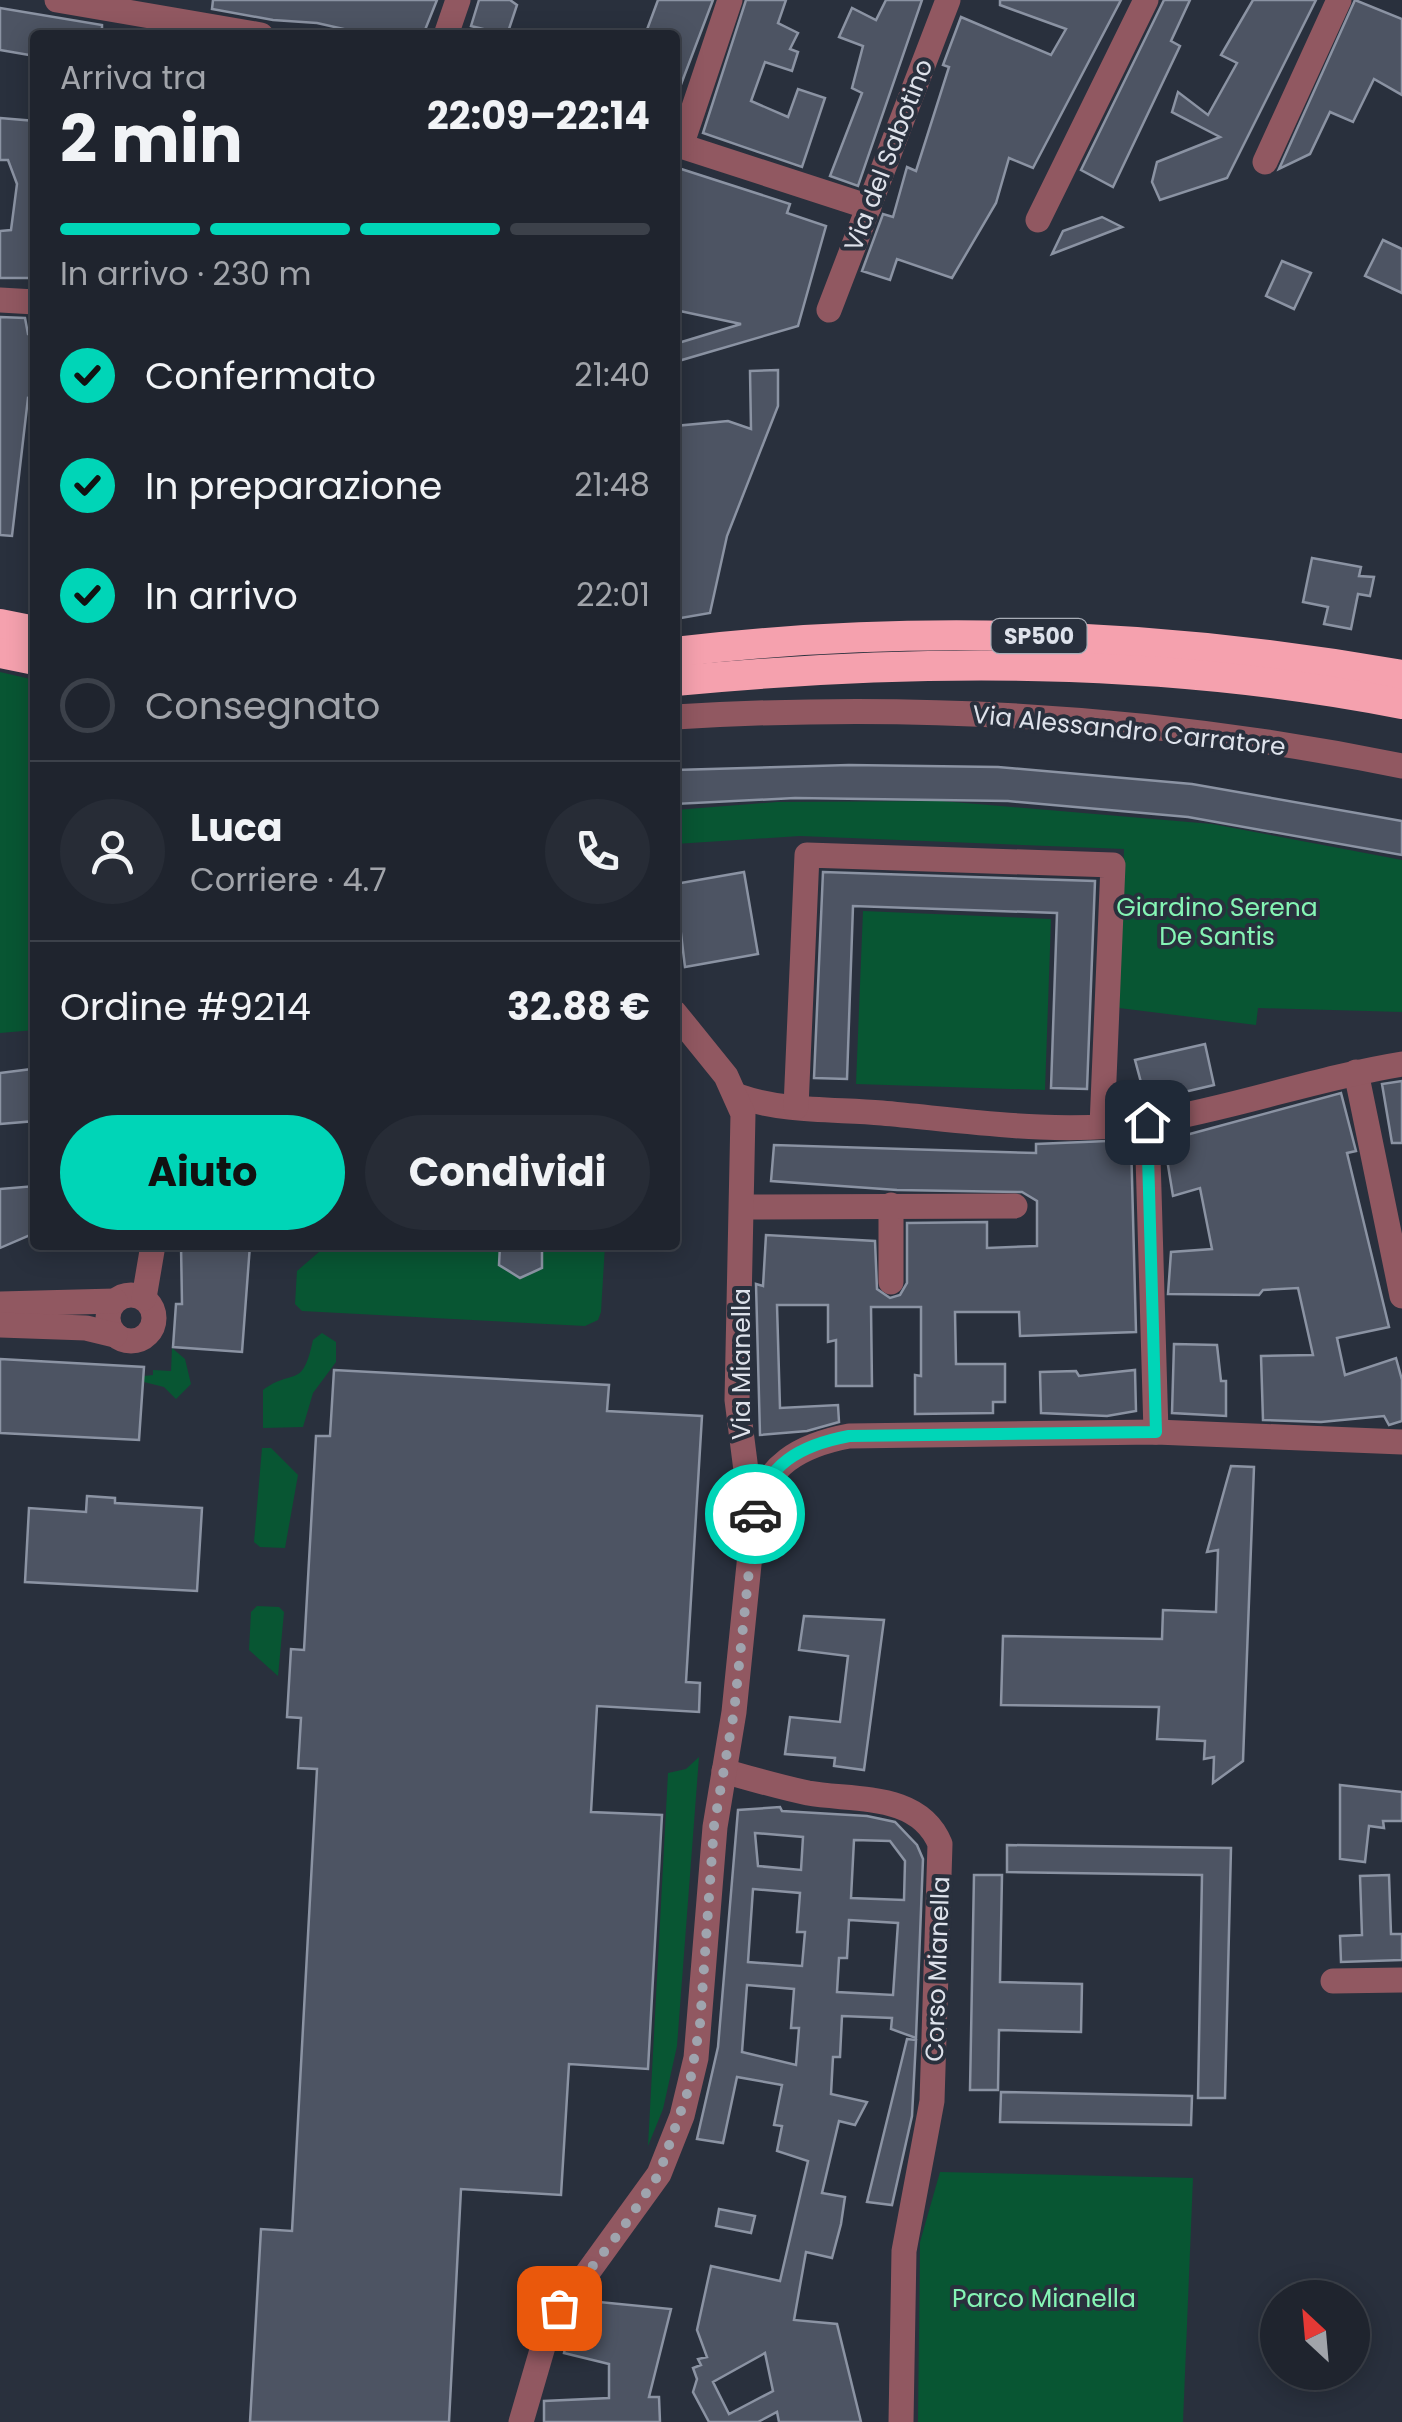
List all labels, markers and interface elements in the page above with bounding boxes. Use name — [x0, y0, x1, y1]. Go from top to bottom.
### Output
street label: Via del Sabotino — [836, 54, 941, 256]
text: Arriva tra — [60, 55, 207, 100]
text: 22:09–22:14 — [427, 89, 650, 142]
text: 2 min — [60, 94, 243, 185]
text: In arrivo · 230 m — [60, 251, 311, 296]
icon: check — [60, 348, 115, 403]
text: Confermato — [145, 349, 376, 402]
text: 21:40 — [574, 352, 650, 397]
icon: check — [60, 458, 115, 513]
text: In preparazione — [145, 459, 442, 512]
text: 21:48 — [574, 462, 650, 507]
icon: check — [60, 568, 115, 623]
text: In arrivo — [145, 569, 298, 622]
text: 22:01 — [576, 572, 650, 617]
road number: SP500 — [992, 619, 1086, 653]
text: Consegnato — [145, 679, 380, 732]
street label: Via Alessandro Carratore — [971, 697, 1287, 764]
button: person — [60, 799, 165, 904]
button: phone — [545, 799, 650, 904]
text: Luca — [190, 801, 283, 854]
text: Corriere · 4.7 — [190, 857, 387, 902]
park label: Giardino Serena De Santis — [1116, 890, 1318, 954]
text: Ordine #9214 — [60, 980, 311, 1033]
text: 32.88 € — [507, 980, 650, 1033]
pin — [1105, 1080, 1190, 1165]
icon: home — [1120, 1095, 1175, 1150]
button: Aiuto — [60, 1115, 345, 1230]
button: Condividi — [365, 1115, 650, 1230]
street label: Via Mianella — [724, 1288, 759, 1440]
courier — [705, 1464, 805, 1564]
icon: car — [728, 1487, 783, 1542]
street label: Corso Mianella — [917, 1876, 958, 2062]
pin — [517, 2266, 602, 2351]
north arrow — [1260, 2280, 1370, 2390]
map controls — [1260, 2280, 1370, 2390]
icon: bag — [532, 2281, 587, 2336]
park label: Parco Mianella — [952, 2281, 1136, 2316]

